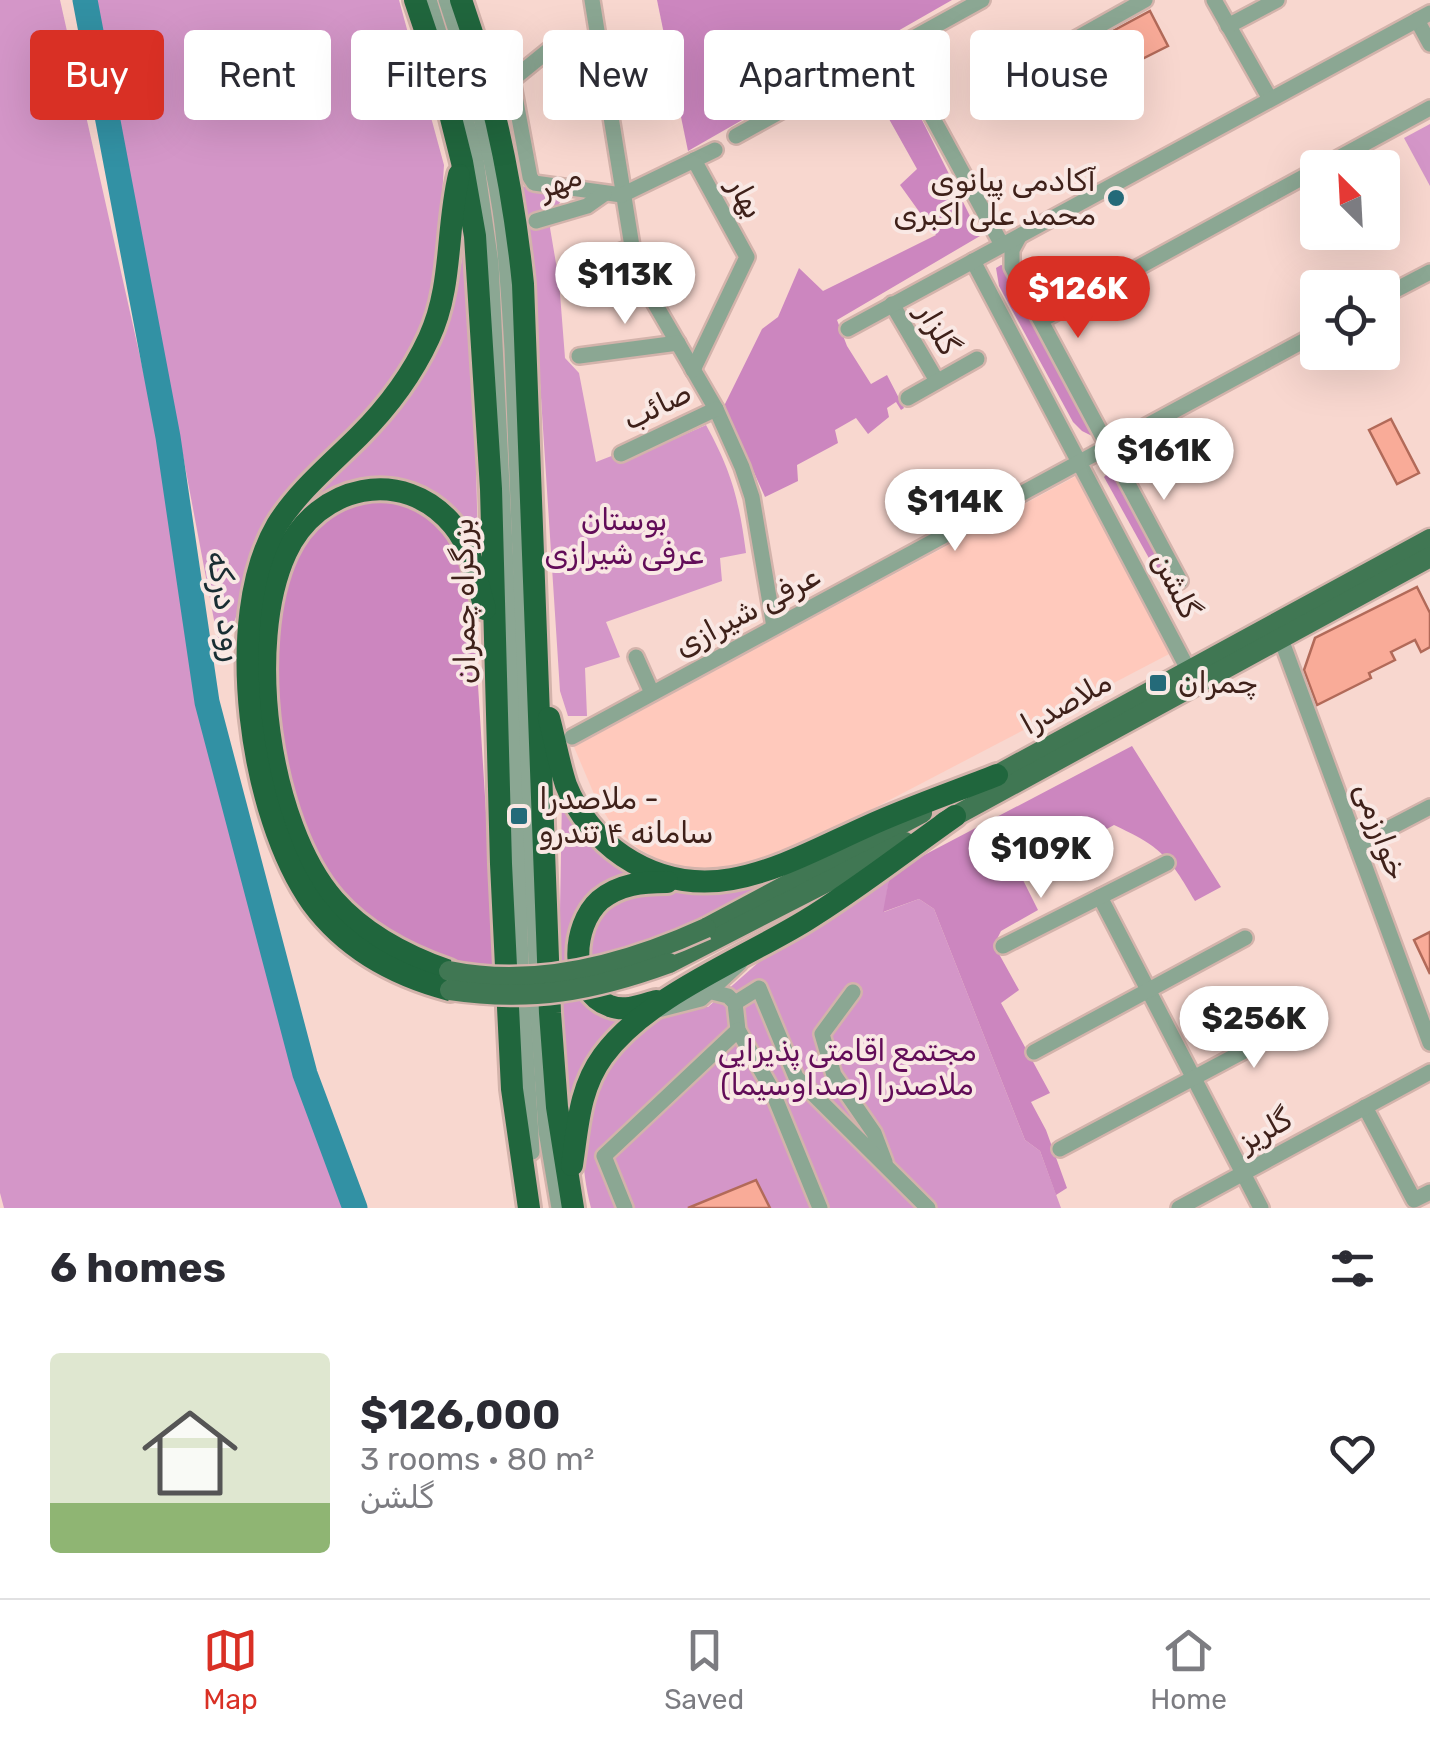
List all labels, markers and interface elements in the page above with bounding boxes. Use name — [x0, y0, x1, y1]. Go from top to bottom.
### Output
chip: Buy — [30, 30, 164, 120]
chip: Rent — [184, 30, 331, 120]
chip: Filters — [351, 30, 523, 120]
chip: New — [543, 30, 684, 120]
chip: Apartment — [704, 30, 950, 120]
chip: House — [970, 30, 1144, 120]
north arrow — [1300, 150, 1400, 250]
map controls — [1300, 150, 1400, 370]
street label: مهر — [532, 157, 587, 207]
place label: آکادمی پیانوی محمد علی‌ اکبری — [893, 163, 1096, 233]
street label: بهار — [720, 170, 772, 225]
marker: آکادمی پیانوی محمد علی‌ اکبری — [1105, 187, 1127, 209]
pin: $113K — [555, 242, 695, 327]
text: $113K — [577, 255, 673, 293]
pin: $126K — [1008, 256, 1148, 341]
text: $126K — [1028, 269, 1128, 307]
button: locate — [1300, 270, 1400, 370]
street label: گلزار — [908, 295, 967, 362]
street label: صائب — [617, 374, 697, 438]
pin: $161K — [1094, 418, 1234, 503]
text: $161K — [1117, 431, 1211, 469]
pin: $114K — [885, 469, 1025, 554]
text: $114K — [907, 482, 1003, 520]
park label: بوستان عرفی شیرازی — [544, 502, 704, 572]
street label: بزرگراه چمران — [445, 518, 483, 684]
street label: گلشن — [1144, 546, 1208, 625]
water label: رود درکه — [199, 548, 253, 664]
street label: عرفی شیرازی — [668, 558, 826, 664]
street label: ملاصدرا — [1014, 664, 1118, 742]
place label: چمران — [1178, 665, 1258, 701]
marker: چمران — [1147, 672, 1169, 694]
street label: خوارزمی — [1347, 777, 1415, 885]
place label: ملاصدرا - سامانه ۴ تندرو — [539, 781, 714, 851]
marker: ملاصدرا - سامانه ۴ تندرو — [508, 805, 530, 827]
pin: $109K — [971, 816, 1111, 901]
text: $109K — [991, 829, 1091, 867]
pin: $256K — [1184, 986, 1324, 1071]
text: $256K — [1202, 999, 1306, 1037]
park label: مجتمع اقامتی پذیرایی ملاصدرا (صداوسیما) — [717, 1033, 977, 1103]
street label: گلریز — [1230, 1101, 1298, 1160]
icon: filters — [1325, 1241, 1380, 1296]
text: 6 homes — [50, 1243, 226, 1293]
text: $126,000 — [360, 1390, 561, 1440]
icon: home — [130, 1393, 250, 1513]
icon: heart — [1325, 1426, 1380, 1481]
text: 3 rooms · 80 m² — [360, 1440, 595, 1478]
text: گلشن — [360, 1478, 434, 1516]
tab: Map — [203, 1623, 258, 1716]
tab: Saved — [664, 1623, 744, 1716]
tab: Home — [1150, 1623, 1227, 1716]

